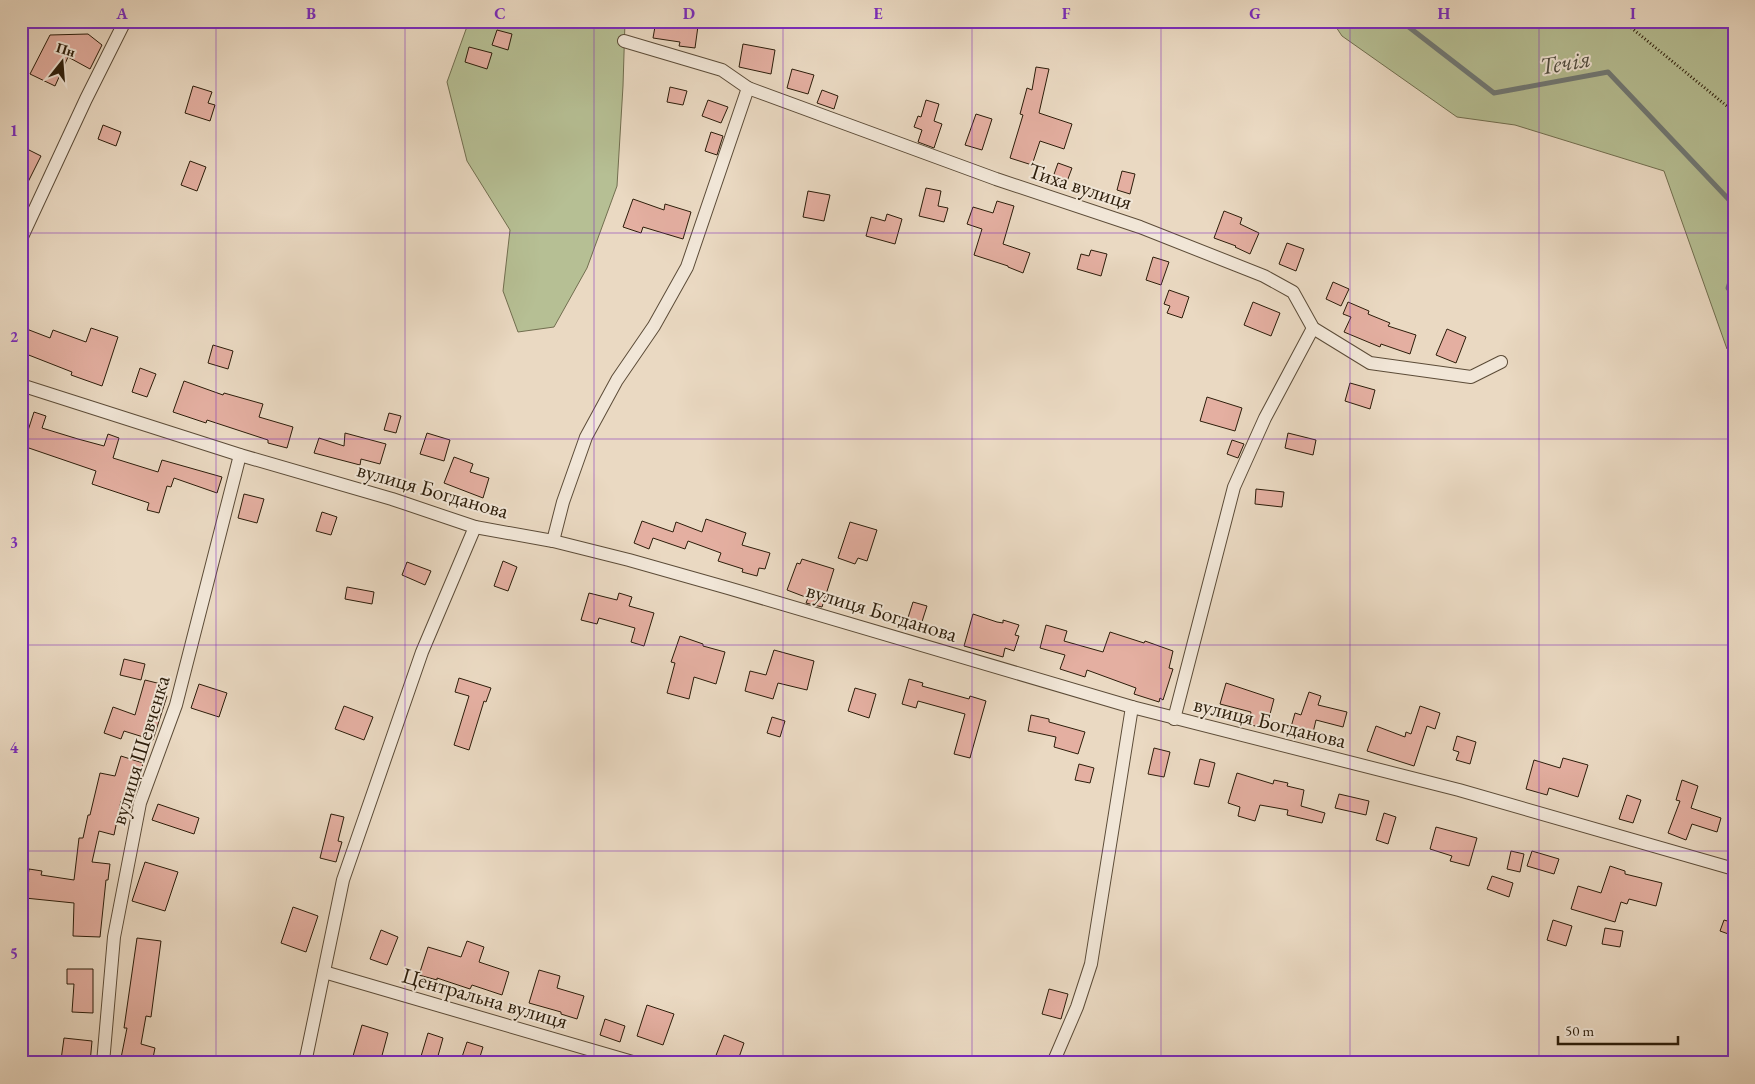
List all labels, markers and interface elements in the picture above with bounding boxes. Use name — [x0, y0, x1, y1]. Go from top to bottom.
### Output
text: A — [115, 3, 128, 24]
text: B — [306, 3, 316, 24]
text: C — [494, 3, 506, 24]
text: D — [683, 3, 695, 24]
text: E — [873, 3, 883, 24]
text: F — [1062, 3, 1071, 24]
text: G — [1249, 3, 1261, 24]
text: H — [1438, 3, 1451, 24]
text: I — [1630, 3, 1636, 24]
north arrow — [38, 38, 88, 88]
text: Пн — [54, 38, 78, 61]
water label: Течія — [1537, 42, 1593, 82]
text: 1 — [10, 120, 18, 141]
street label: Тиха вулиця — [1024, 156, 1136, 217]
text: 2 — [10, 326, 19, 347]
street label: вулиця Богданова — [354, 455, 512, 526]
text: 3 — [10, 532, 18, 553]
street label: вулиця Богданова — [803, 575, 961, 649]
street label: вулиця Шевченка — [103, 671, 177, 828]
street label: вулиця Богданова — [1191, 689, 1350, 755]
text: 4 — [10, 737, 19, 758]
text: 5 — [10, 943, 18, 964]
street label: Центральна вулиця — [399, 960, 571, 1036]
scale bar — [1558, 1014, 1678, 1046]
text: 50 m — [1565, 1021, 1594, 1040]

